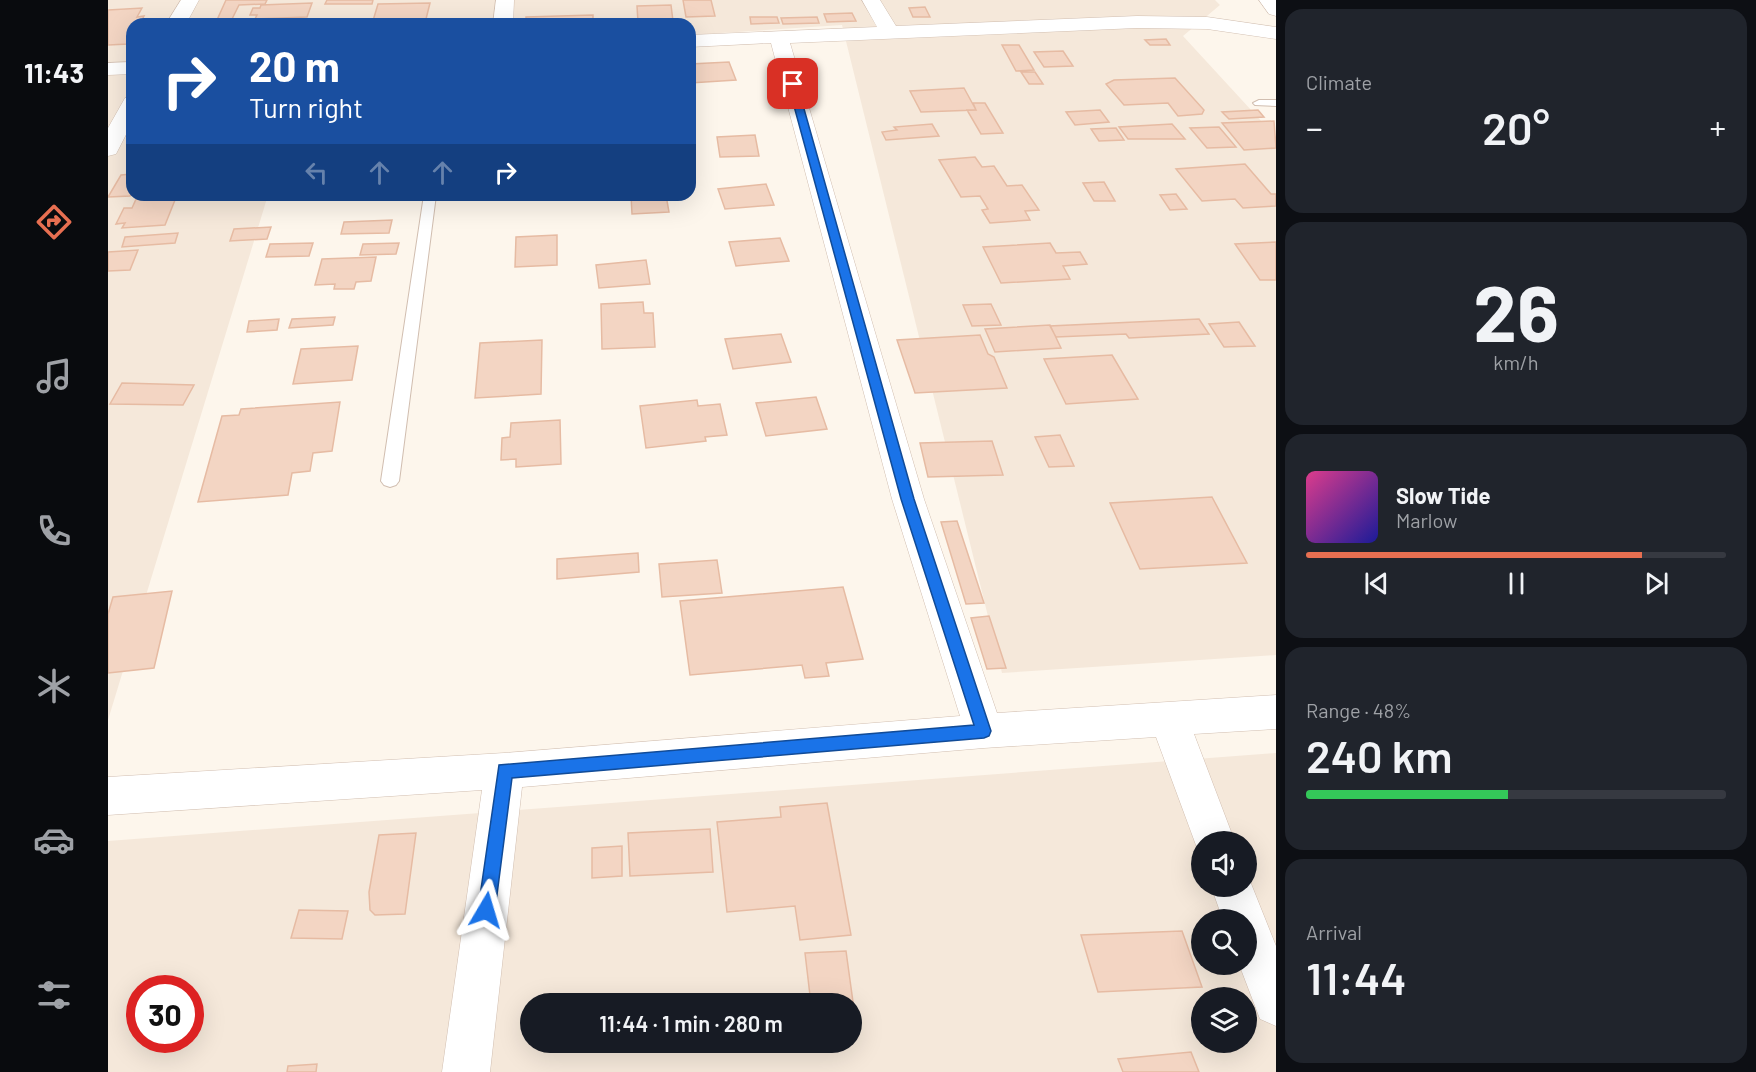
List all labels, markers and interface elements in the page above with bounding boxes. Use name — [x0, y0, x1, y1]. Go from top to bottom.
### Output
text: 20 m — [249, 40, 340, 90]
icon: right — [150, 42, 228, 120]
text: 11:43 — [24, 56, 84, 88]
pin — [767, 58, 818, 109]
icon: arrive — [776, 67, 809, 100]
text: Climate — [1306, 70, 1372, 94]
text: Turn right — [249, 91, 363, 123]
text: 20° — [1482, 100, 1550, 154]
text: − — [1306, 107, 1323, 147]
text: + — [1710, 107, 1726, 147]
icon: left — [300, 156, 333, 189]
icon: ahead — [363, 156, 396, 189]
icon: ahead — [426, 156, 459, 189]
icon: right — [489, 156, 522, 189]
icon: directions — [33, 201, 75, 243]
text: 26 — [1473, 264, 1559, 358]
text: km/h — [1493, 350, 1539, 374]
icon: music — [33, 355, 75, 397]
text: Slow Tide — [1396, 482, 1491, 508]
text: Marlow — [1396, 508, 1457, 532]
icon: phone — [33, 510, 75, 552]
icon: previous — [1360, 567, 1393, 600]
icon: pause — [1500, 567, 1533, 600]
icon: next — [1640, 567, 1673, 600]
icon: climate — [33, 665, 75, 707]
text: Range · 48% — [1306, 698, 1411, 722]
text: 240 km — [1306, 728, 1452, 782]
icon: car — [33, 819, 75, 861]
map controls — [1191, 831, 1257, 1053]
button: sound — [1191, 831, 1257, 897]
position arrow — [454, 878, 518, 942]
button: search — [1191, 909, 1257, 975]
text: Arrival — [1306, 920, 1362, 944]
text: 11:44 — [1306, 950, 1407, 1004]
icon: filters — [33, 974, 75, 1016]
speed limit sign: 30 — [126, 975, 204, 1053]
button: layers — [1191, 987, 1257, 1053]
text: 11:44 · 1 min · 280 m — [599, 1010, 783, 1036]

